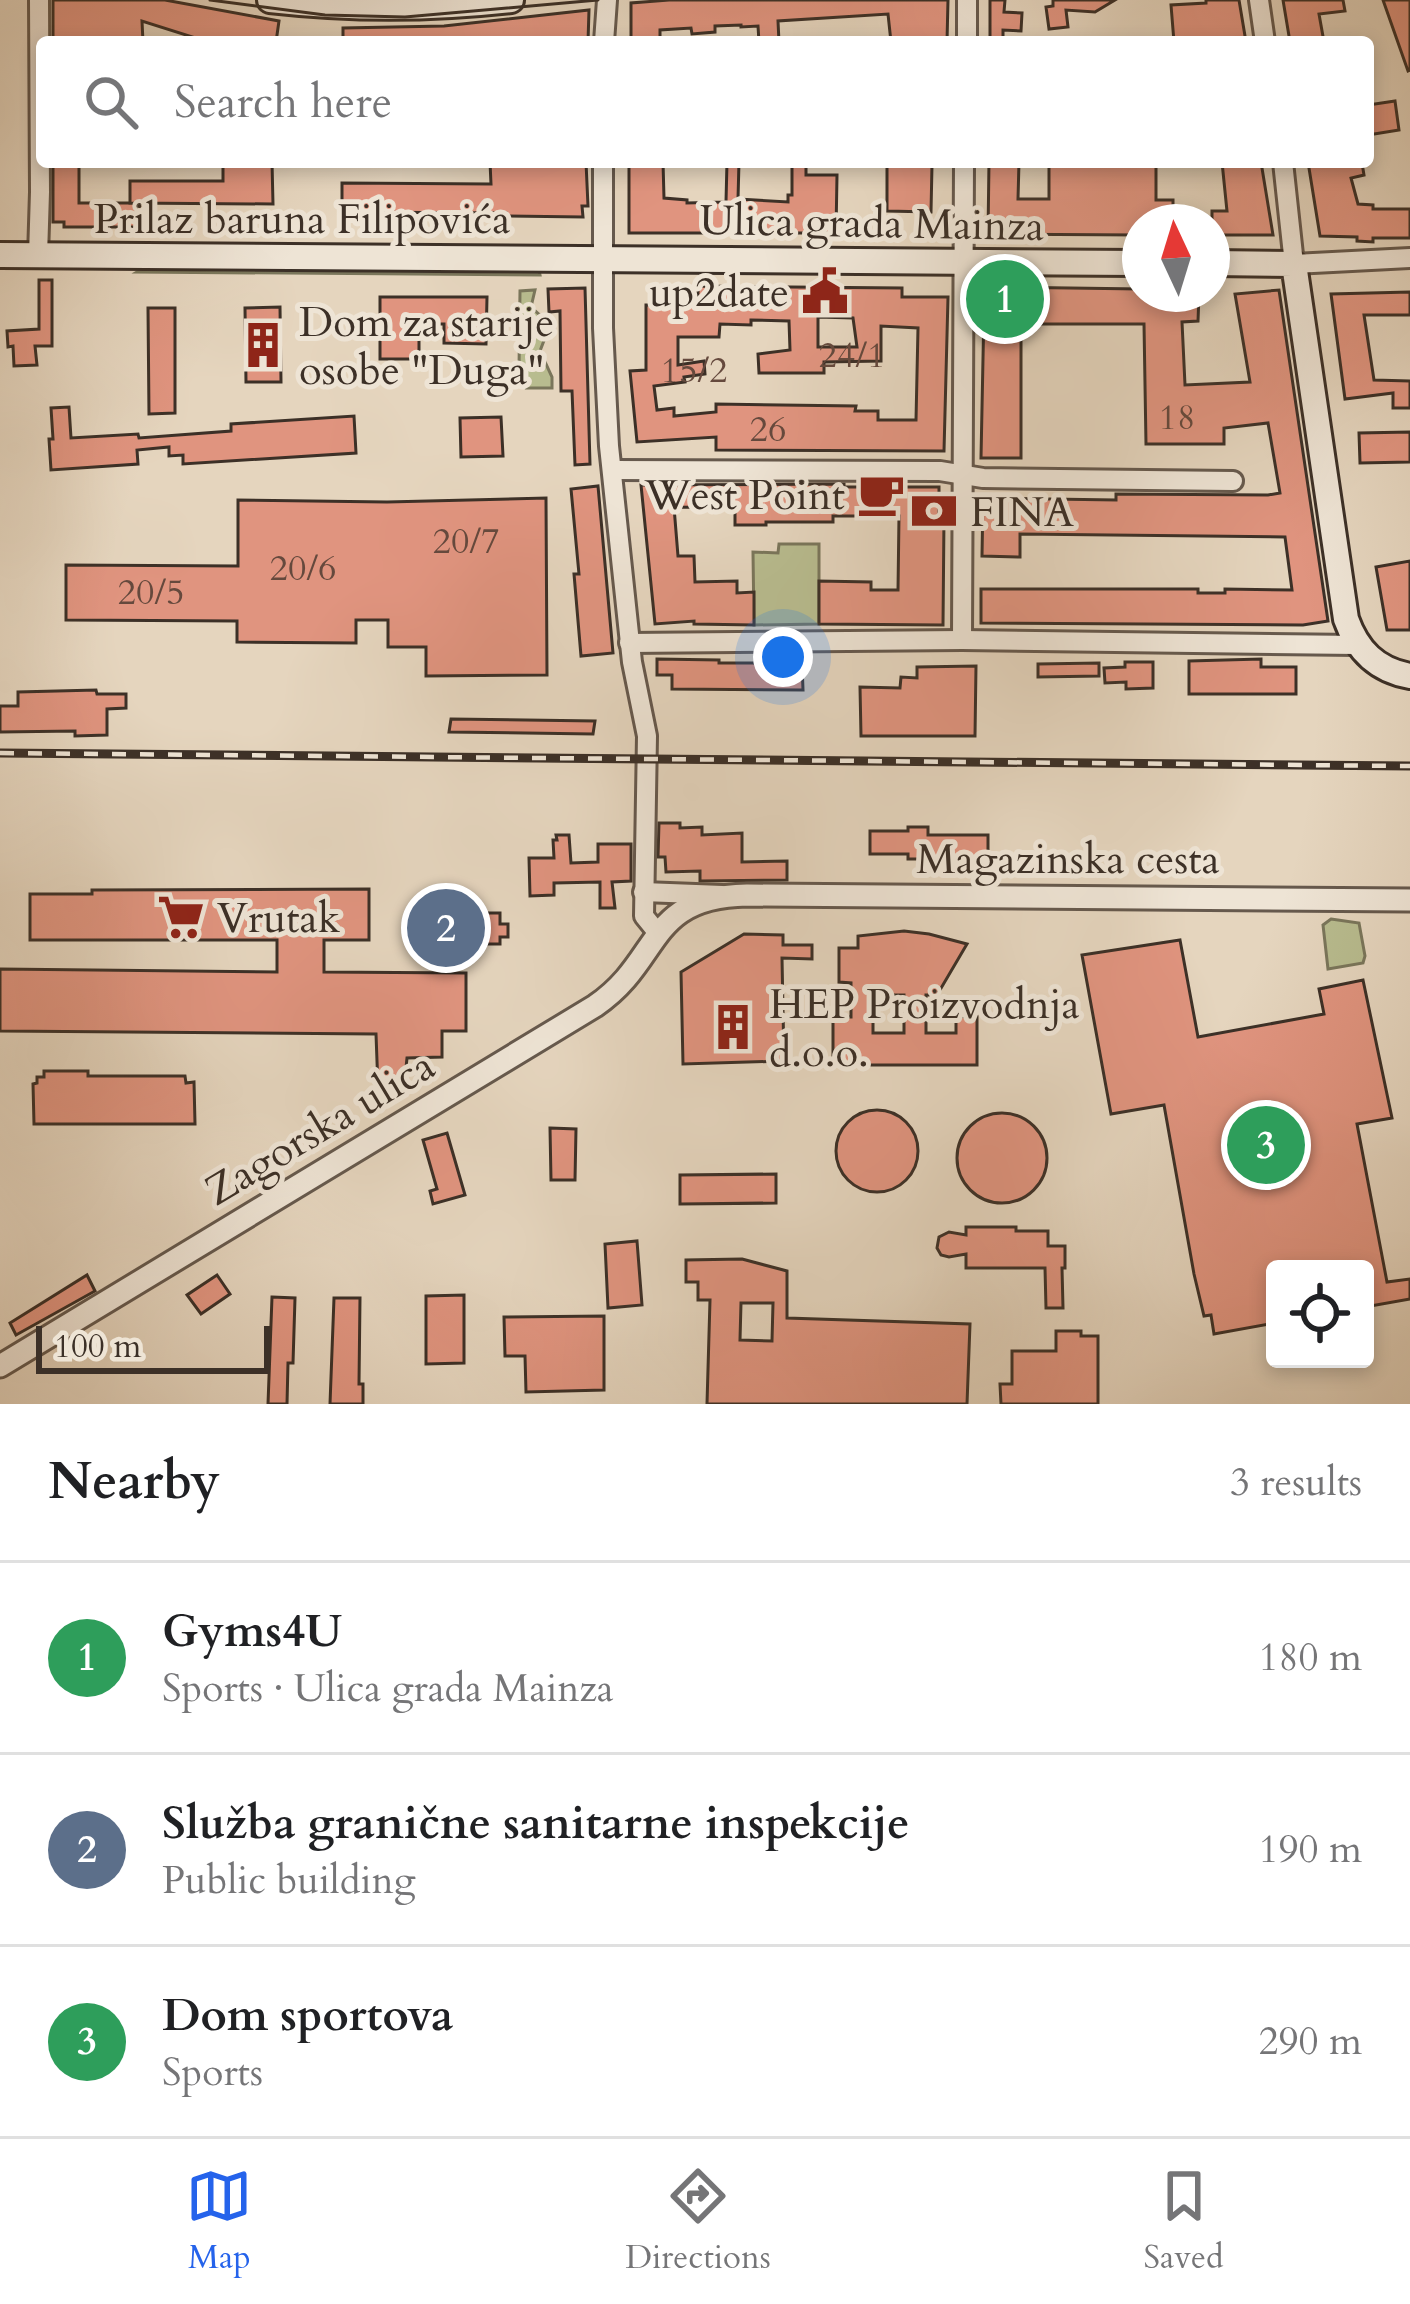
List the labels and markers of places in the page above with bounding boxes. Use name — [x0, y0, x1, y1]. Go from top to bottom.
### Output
pin: 1 — [966, 254, 1044, 344]
place label: up2date — [649, 264, 789, 321]
public building icon: up2date — [800, 266, 850, 316]
place label: Dom za starije osobe "Duga" — [299, 294, 554, 399]
building icon: Dom za starije osobe "Duga" — [238, 320, 288, 370]
place label: West Point — [643, 467, 845, 524]
cafe icon: West Point — [856, 469, 906, 519]
place label: FINA — [970, 484, 1074, 541]
bank icon: FINA — [909, 486, 959, 536]
pin: 2 — [407, 883, 485, 973]
place label: Vrutak — [217, 890, 341, 947]
supermarket icon: Vrutak — [156, 892, 206, 942]
place label: HEP Proizvodnja d.o.o. — [769, 976, 1080, 1081]
building icon: HEP Proizvodnja d.o.o. — [708, 1002, 758, 1052]
pin: 3 — [1227, 1100, 1305, 1190]

